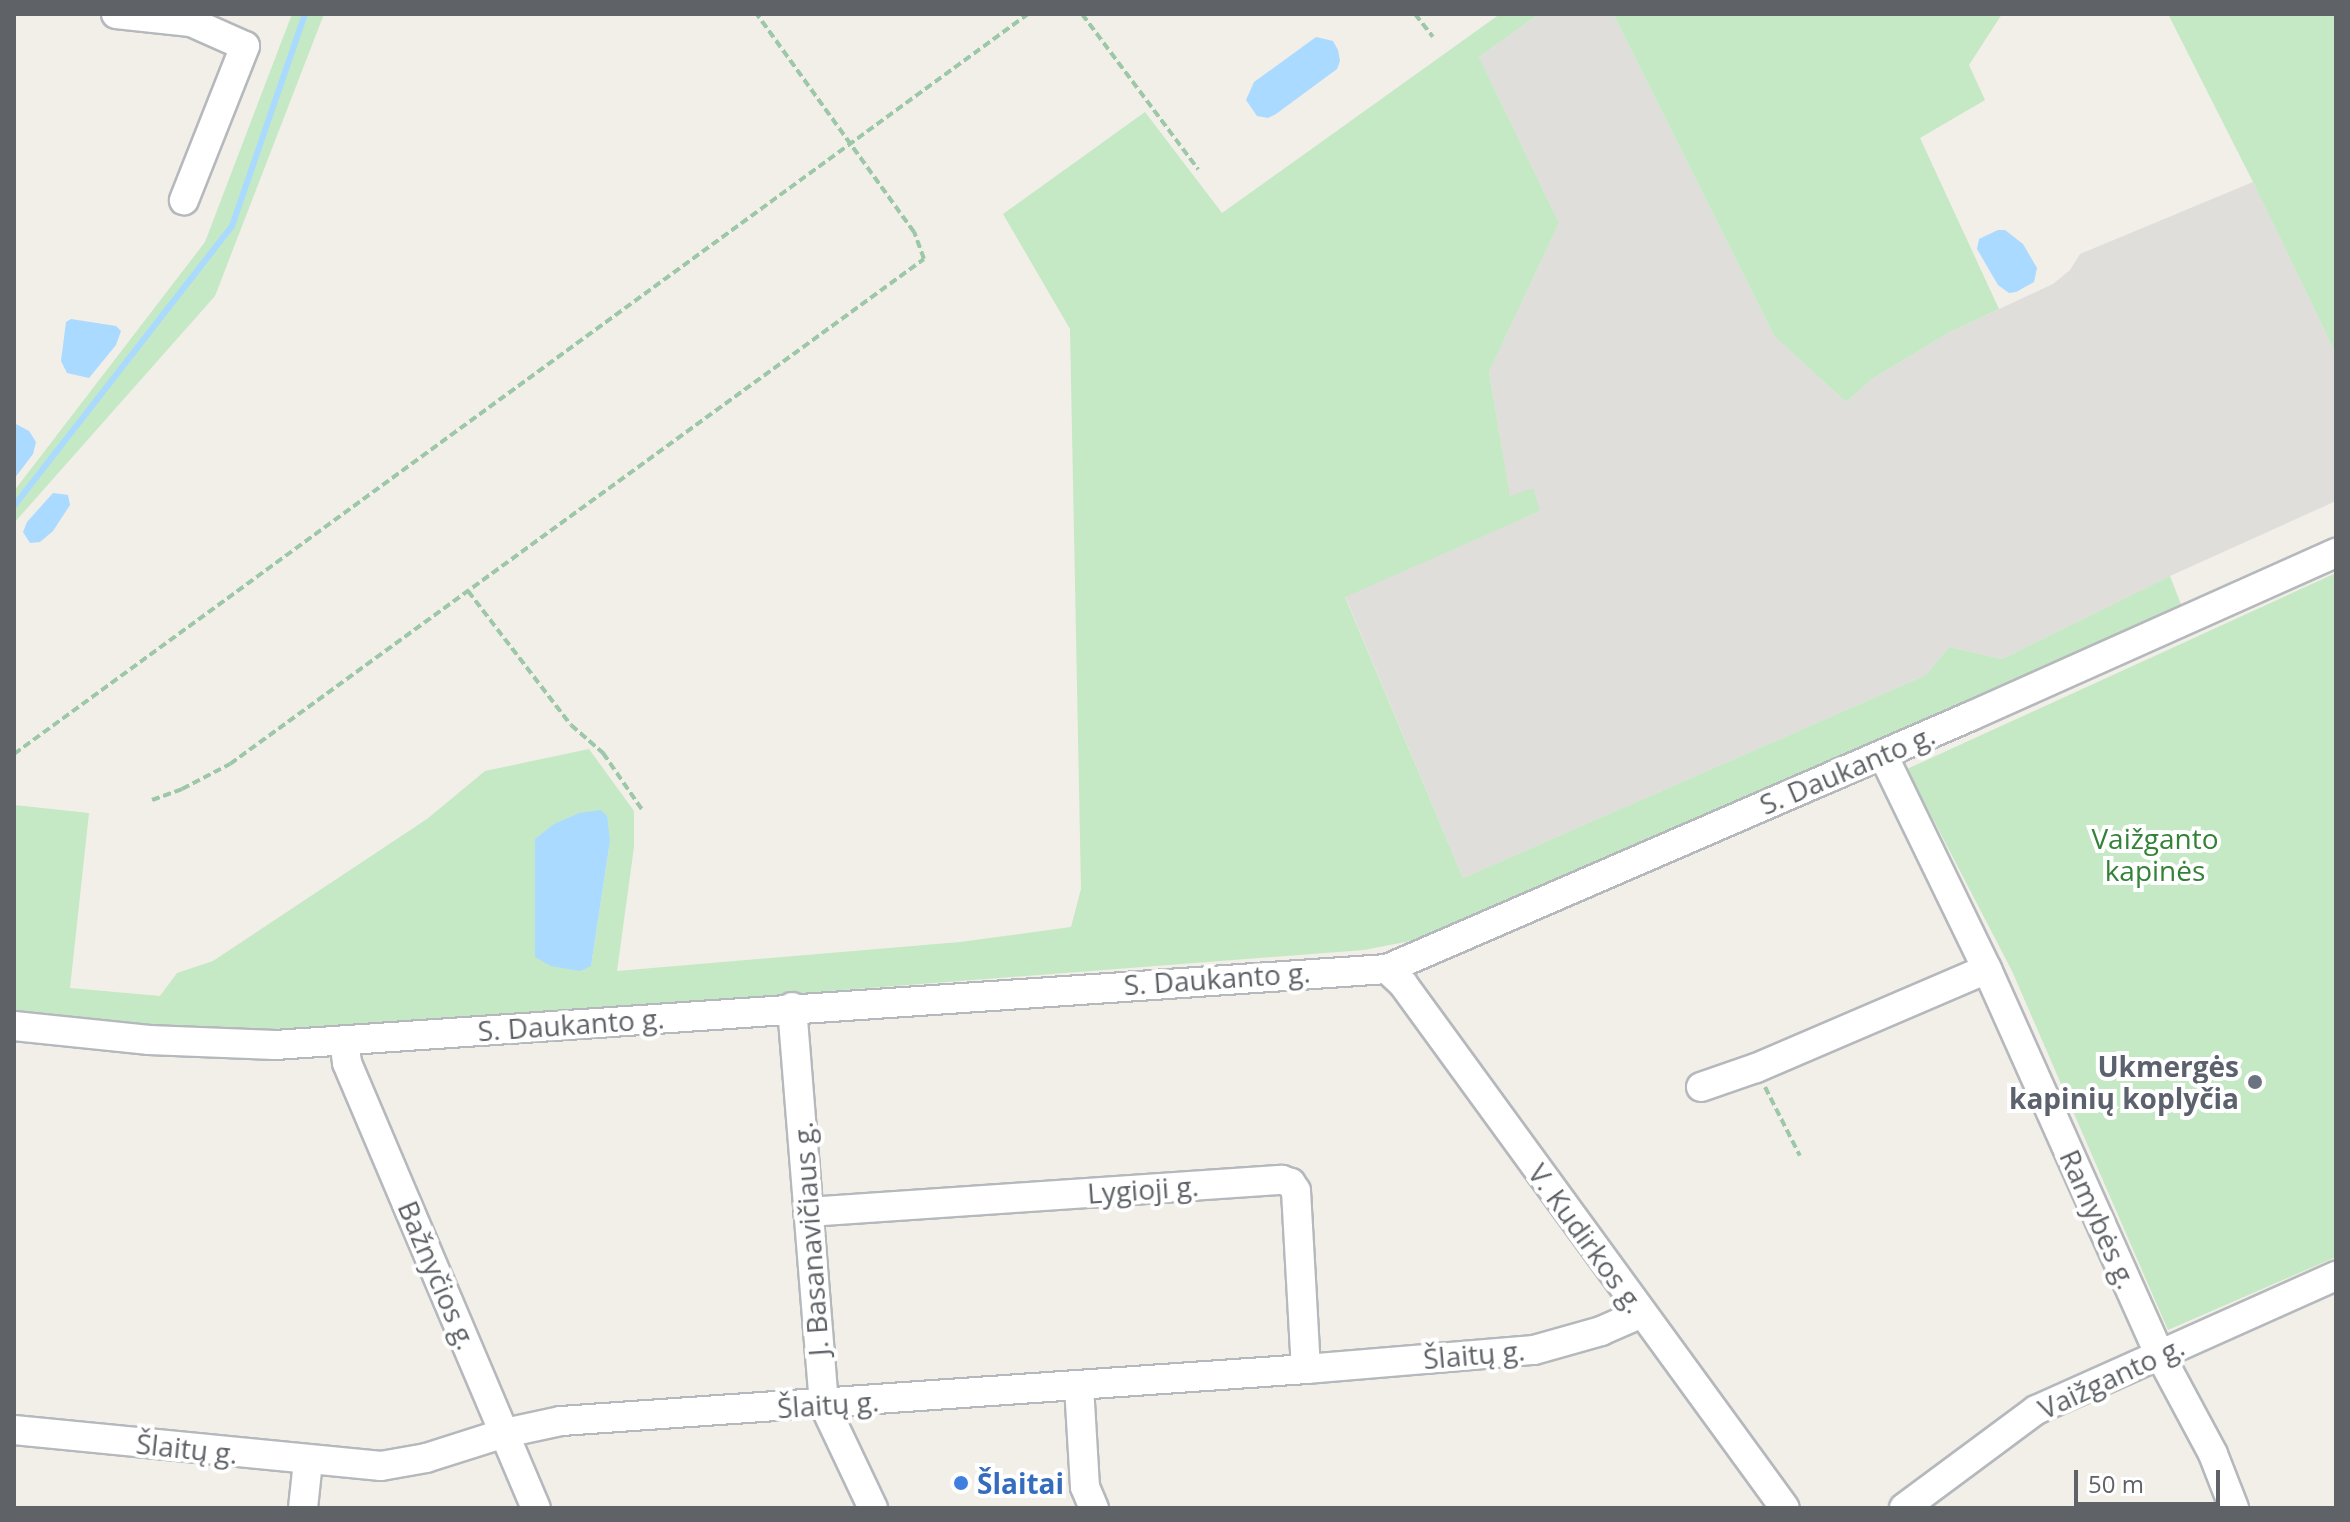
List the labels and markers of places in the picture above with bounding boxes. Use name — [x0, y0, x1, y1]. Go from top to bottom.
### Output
place label: Ukmergės kapinių koplyčia — [2009, 1049, 2239, 1115]
marker: Ukmergės kapinių koplyčia — [2246, 1073, 2264, 1091]
place label: Šlaitai — [977, 1466, 1064, 1500]
marker: Šlaitai — [952, 1474, 970, 1492]

